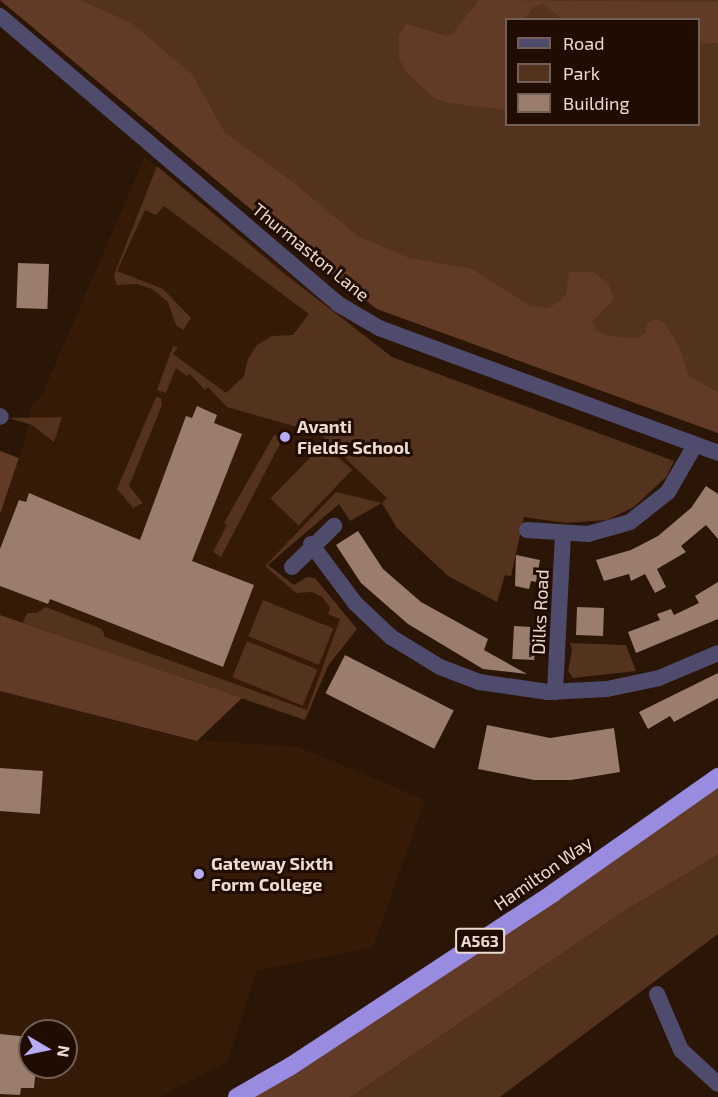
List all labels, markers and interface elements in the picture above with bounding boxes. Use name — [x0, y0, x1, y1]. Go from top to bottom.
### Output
legend — [505, 18, 700, 126]
text: Road — [563, 32, 604, 54]
text: Park — [563, 62, 600, 84]
text: Building — [563, 92, 630, 114]
street label: Thurmaston Lane — [248, 198, 374, 306]
place label: Avanti Fields School — [297, 416, 410, 458]
marker: Avanti Fields School — [278, 430, 292, 444]
street label: Dilks Road — [527, 569, 553, 655]
street label: Hamilton Way — [490, 831, 596, 915]
place label: Gateway Sixth Form College — [211, 853, 334, 896]
marker: Gateway Sixth Form College — [192, 867, 206, 881]
road number: A563 — [454, 928, 506, 954]
north arrow — [18, 1019, 78, 1079]
text: N — [54, 1044, 75, 1059]

